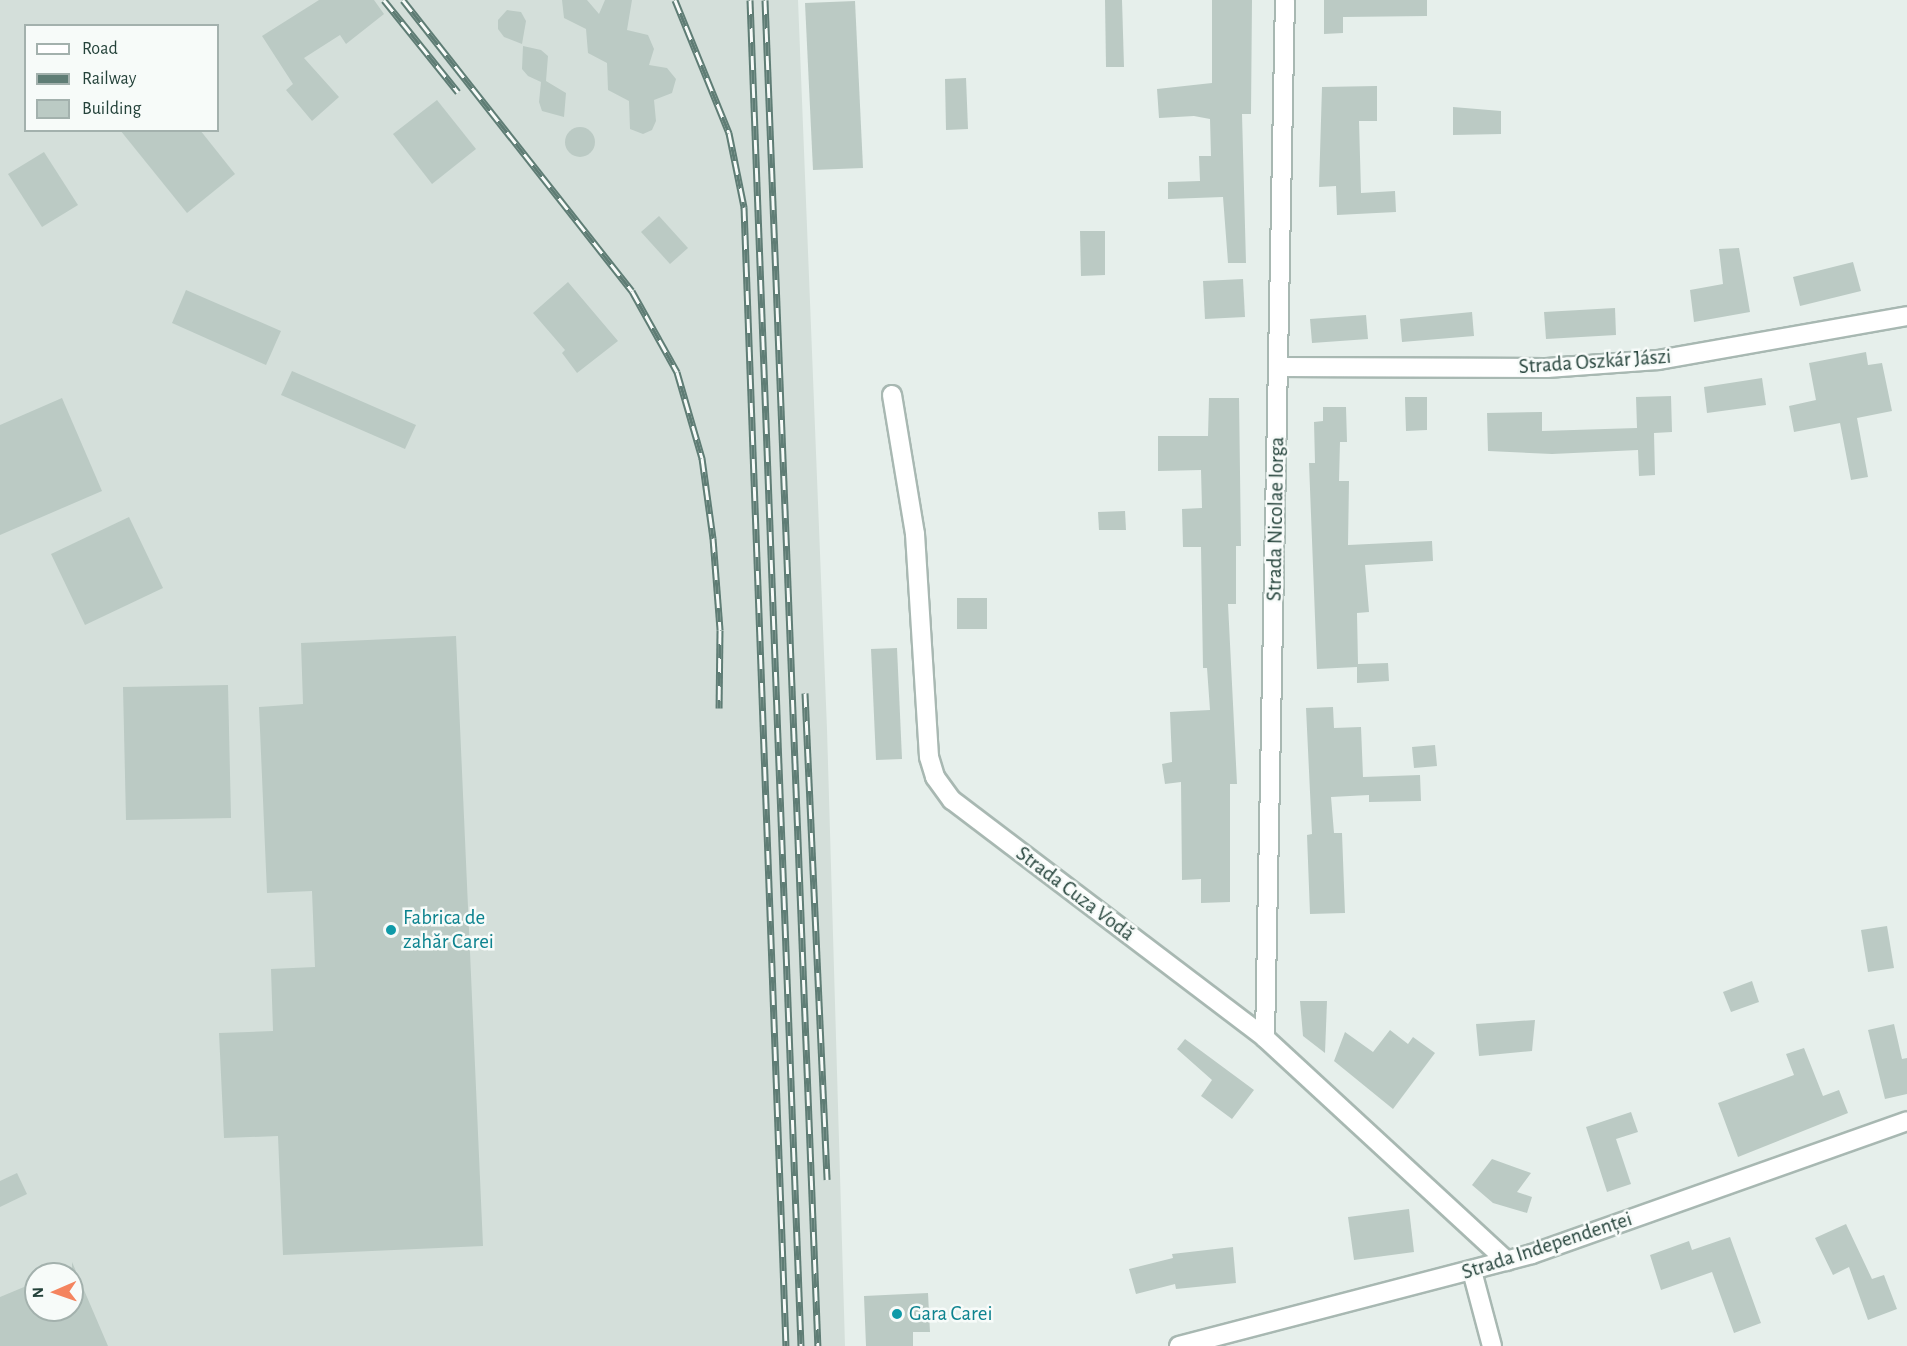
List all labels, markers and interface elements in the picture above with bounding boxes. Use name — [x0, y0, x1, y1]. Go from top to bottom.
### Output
legend — [24, 24, 219, 132]
text: Road — [82, 40, 118, 58]
text: Railway — [82, 70, 136, 88]
text: Building — [82, 100, 141, 118]
street label: Strada Oszkár Jászi — [1518, 344, 1672, 380]
street label: Strada Nicolae Iorga — [1262, 437, 1290, 601]
street label: Strada Cuza Vodă — [1011, 841, 1139, 947]
place label: Fabrica de zahăr Carei — [403, 905, 494, 955]
marker: Fabrica de zahăr Carei — [384, 923, 398, 937]
street label: Strada Independenței — [1459, 1207, 1635, 1285]
north arrow — [24, 1262, 84, 1322]
text: N — [30, 1287, 46, 1298]
place label: Gara Carei — [909, 1301, 993, 1327]
marker: Gara Carei — [890, 1307, 904, 1321]

